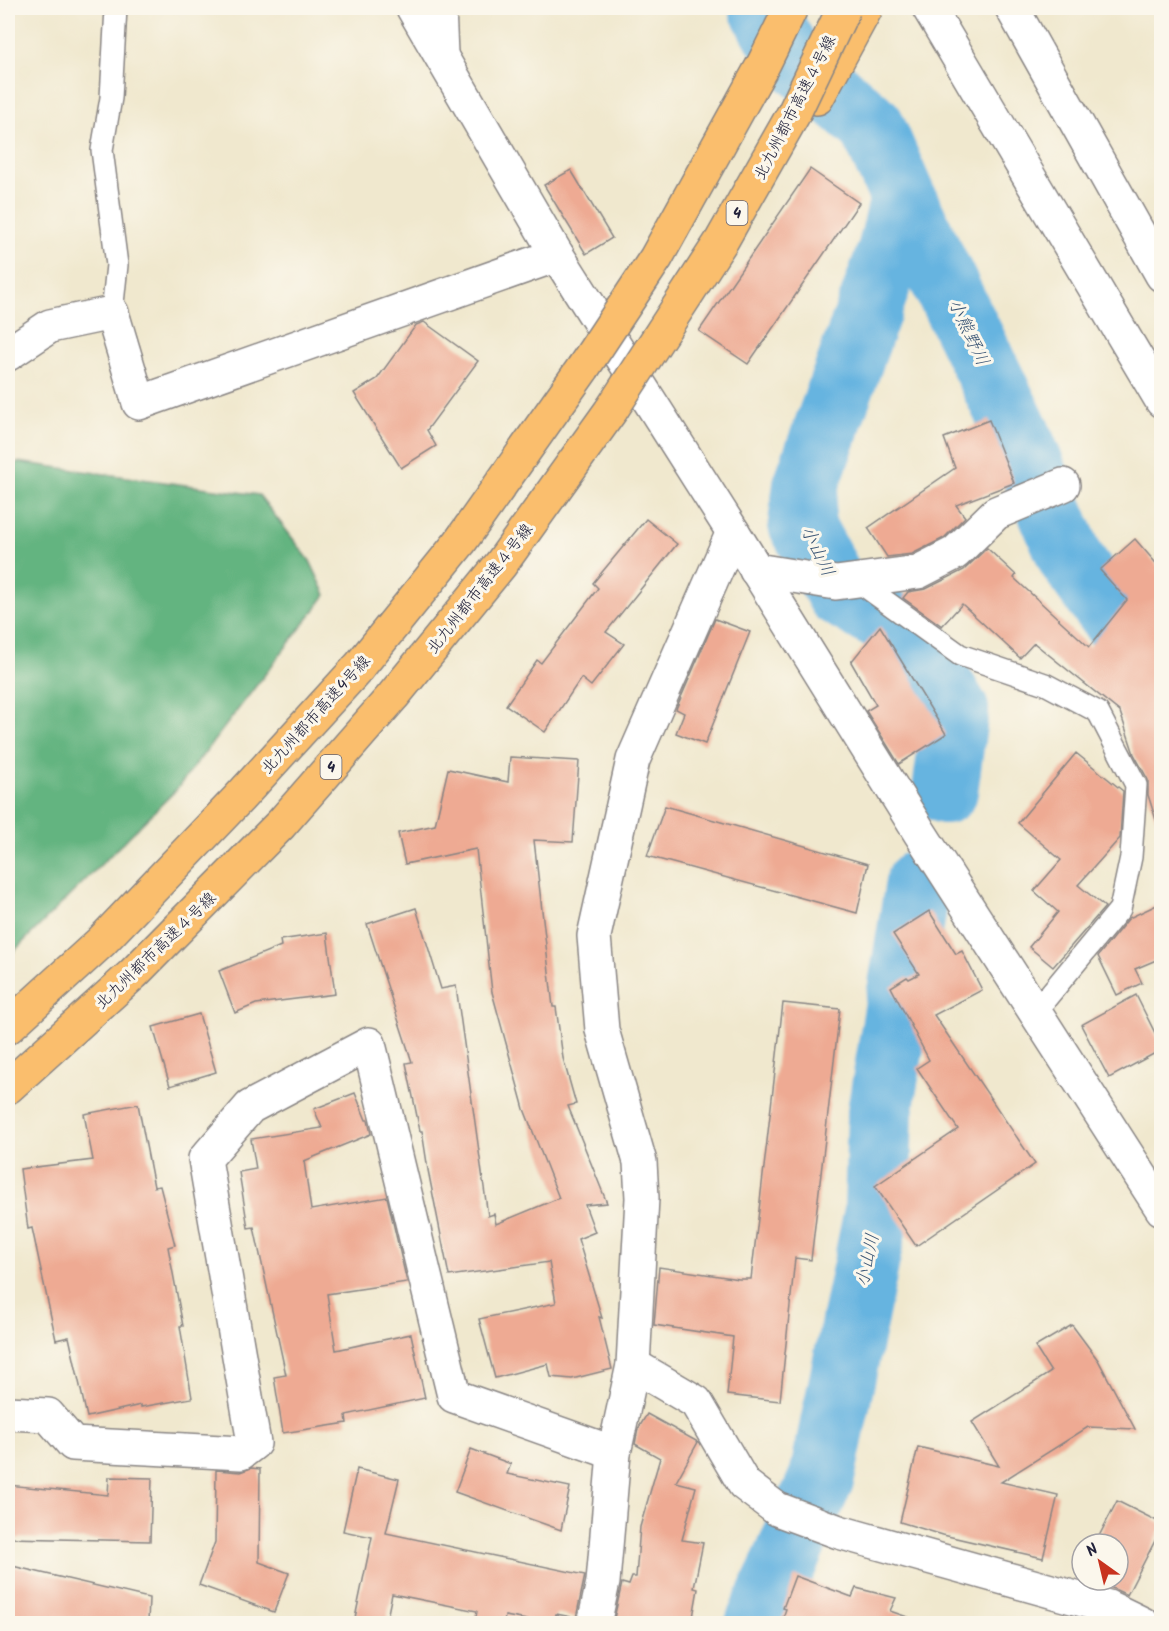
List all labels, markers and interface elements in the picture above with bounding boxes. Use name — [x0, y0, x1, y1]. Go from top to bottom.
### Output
street label: 北九州都市高速４号線 — [748, 31, 843, 185]
road number: 4 — [726, 201, 748, 225]
water label: 小熊野川 — [939, 294, 996, 371]
street label: 北九州都市高速４号線 — [421, 518, 539, 660]
water label: 小山川 — [792, 521, 842, 582]
street label: 北九州都市高速4号線 — [257, 651, 373, 777]
road number: 4 — [320, 755, 342, 779]
street label: 北九州都市高速４号線 — [90, 887, 222, 1016]
water label: 小山川 — [849, 1231, 888, 1290]
north arrow — [1070, 1532, 1130, 1592]
text: N — [1081, 1538, 1104, 1564]

